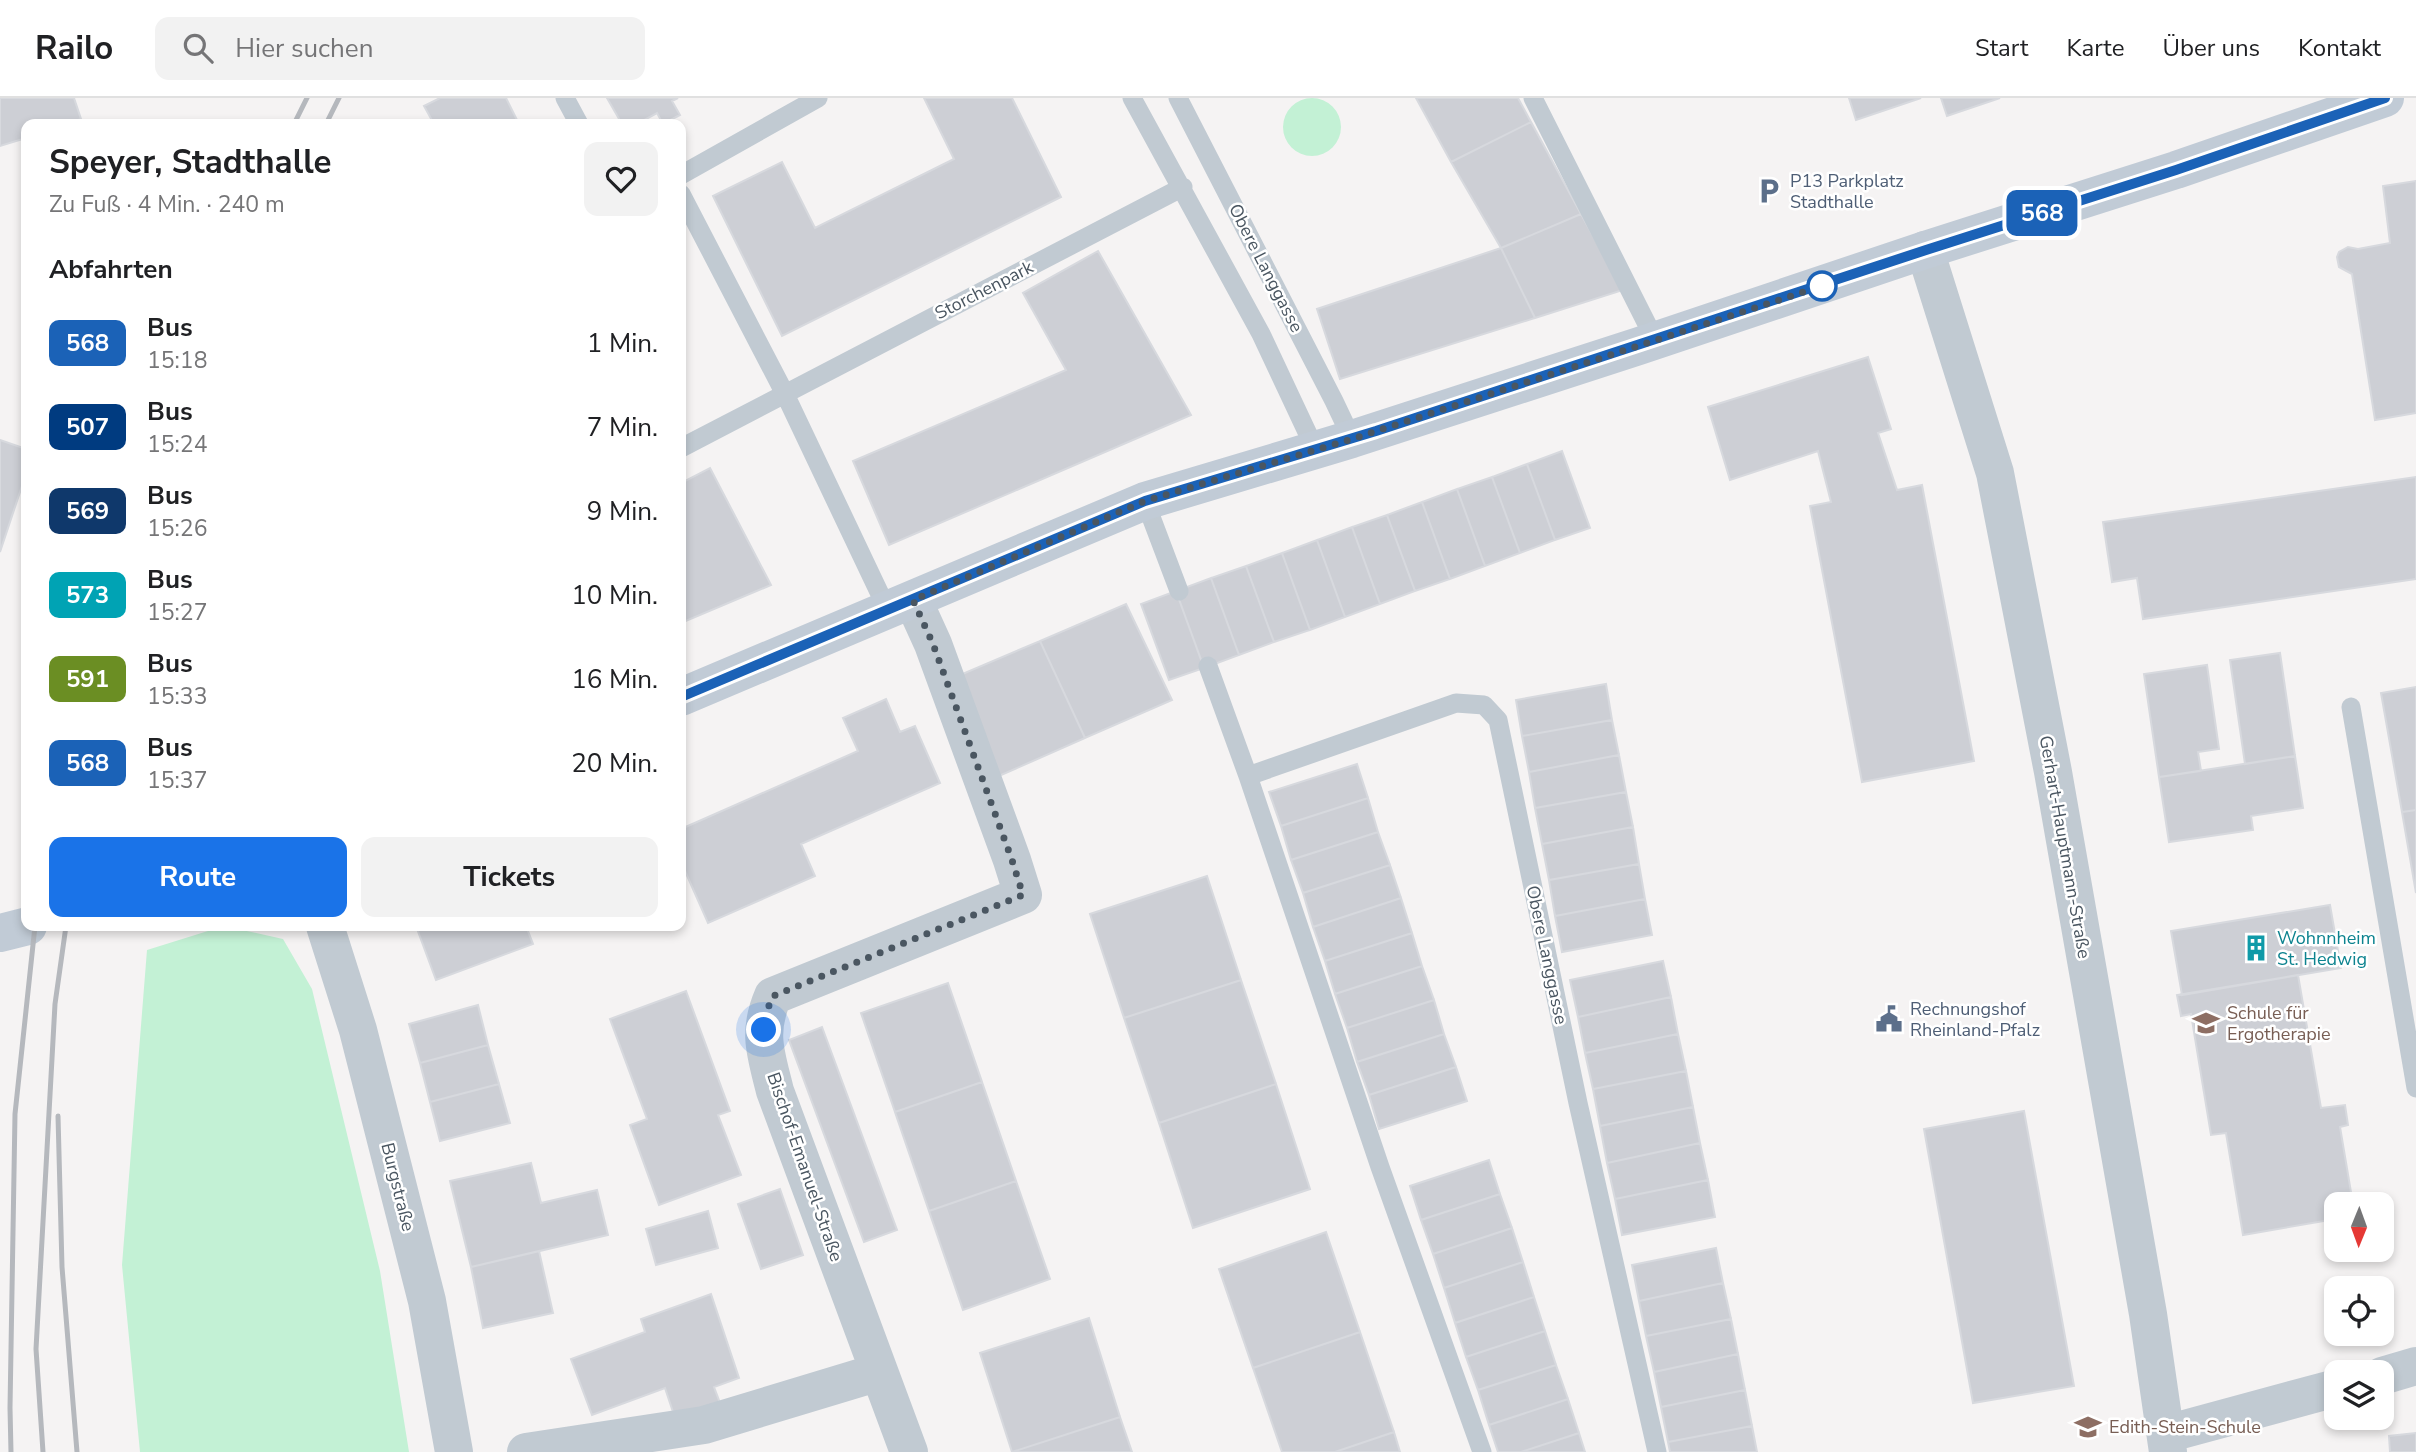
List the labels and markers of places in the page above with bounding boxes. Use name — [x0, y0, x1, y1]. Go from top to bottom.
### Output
place label: P13 Parkplatz Stadthalle — [1790, 169, 1904, 214]
parking icon: P13 Parkplatz Stadthalle — [1754, 176, 1784, 206]
unlabelled marker — [1807, 271, 1837, 301]
place label: Wohnnheim St. Hedwig — [2277, 926, 2376, 971]
building icon: Wohnnheim St. Hedwig — [2241, 933, 2271, 963]
place label: Rechnungshof Rheinland-Pfalz — [1910, 997, 2040, 1042]
place label: Schule für Ergotherapie — [2227, 1001, 2331, 1046]
public building icon: Rechnungshof Rheinland-Pfalz — [1874, 1004, 1904, 1034]
school or university icon: Schule für Ergotherapie — [2191, 1008, 2221, 1038]
school or university icon: Edith-Stein-Schule — [2073, 1412, 2103, 1442]
place label: Edith-Stein-Schule — [2109, 1415, 2261, 1439]

